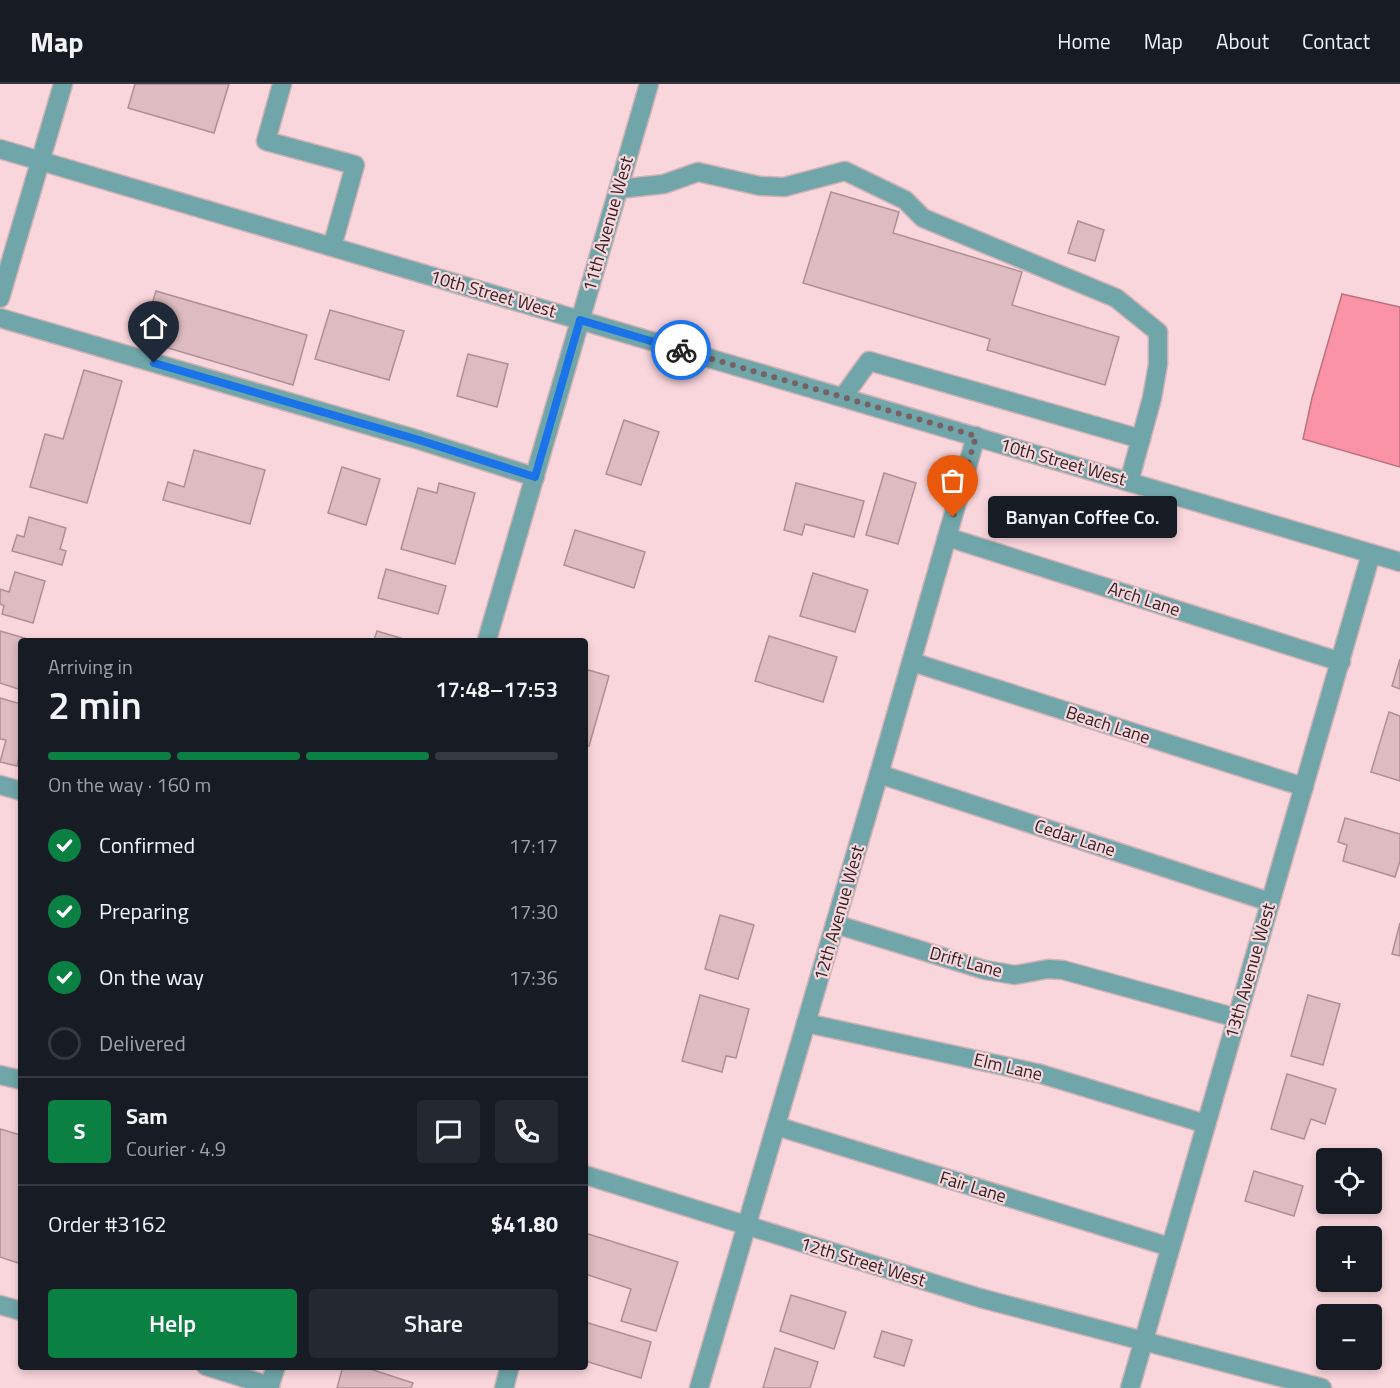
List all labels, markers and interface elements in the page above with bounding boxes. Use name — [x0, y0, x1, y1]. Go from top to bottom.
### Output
text: Map — [30, 20, 84, 63]
text: Home — [1057, 25, 1111, 57]
text: Map — [1144, 25, 1183, 57]
text: About — [1216, 25, 1269, 57]
text: Contact — [1302, 25, 1370, 57]
street label: 11th Avenue West — [575, 152, 640, 295]
street label: 10th Street West — [427, 263, 560, 325]
pin — [128, 301, 179, 363]
icon: home — [137, 310, 170, 343]
courier — [651, 320, 711, 380]
icon: bike — [665, 334, 698, 367]
street label: 10th Street West — [997, 431, 1130, 493]
pin — [927, 455, 978, 517]
icon: bag — [936, 464, 969, 497]
callout: Banyan Coffee Co. — [989, 496, 1178, 538]
text: Banyan Coffee Co. — [1005, 501, 1160, 532]
street label: Arch Lane — [1104, 574, 1184, 623]
text: Arriving in — [48, 651, 133, 682]
text: 17:48–17:53 — [435, 672, 558, 706]
text: 2 min — [48, 675, 142, 734]
street label: Beach Lane — [1063, 698, 1154, 751]
text: On the way · 160 m — [48, 769, 211, 800]
street label: Cedar Lane — [1031, 812, 1119, 863]
text: Confirmed — [99, 828, 195, 862]
icon: check — [48, 829, 81, 862]
text: 17:17 — [509, 830, 558, 861]
street label: 12th Avenue West — [806, 841, 871, 984]
text: Preparing — [99, 894, 189, 928]
icon: check — [48, 895, 81, 928]
text: 17:30 — [509, 896, 558, 927]
street label: 13th Avenue West — [1217, 899, 1282, 1042]
street label: Drift Lane — [927, 939, 1006, 984]
text: On the way — [99, 960, 204, 994]
icon: check — [48, 961, 81, 994]
text: 17:36 — [509, 962, 558, 993]
text: Delivered — [99, 1026, 186, 1060]
street label: Elm Lane — [971, 1046, 1045, 1087]
text: Sam — [126, 1099, 168, 1133]
button: chat — [417, 1100, 480, 1163]
button: phone — [495, 1100, 558, 1163]
text: S — [74, 1114, 85, 1148]
text: Courier · 4.9 — [126, 1133, 226, 1164]
map controls — [1316, 1148, 1382, 1370]
button: locate — [1316, 1148, 1382, 1214]
street label: Fair Lane — [936, 1164, 1010, 1209]
text: Order #3162 — [48, 1207, 167, 1241]
text: $41.80 — [491, 1207, 558, 1241]
button: + — [1316, 1226, 1382, 1292]
street label: 12th Street West — [797, 1230, 930, 1294]
button: Help — [48, 1289, 297, 1358]
button: Share — [309, 1289, 558, 1358]
button: − — [1316, 1304, 1382, 1370]

